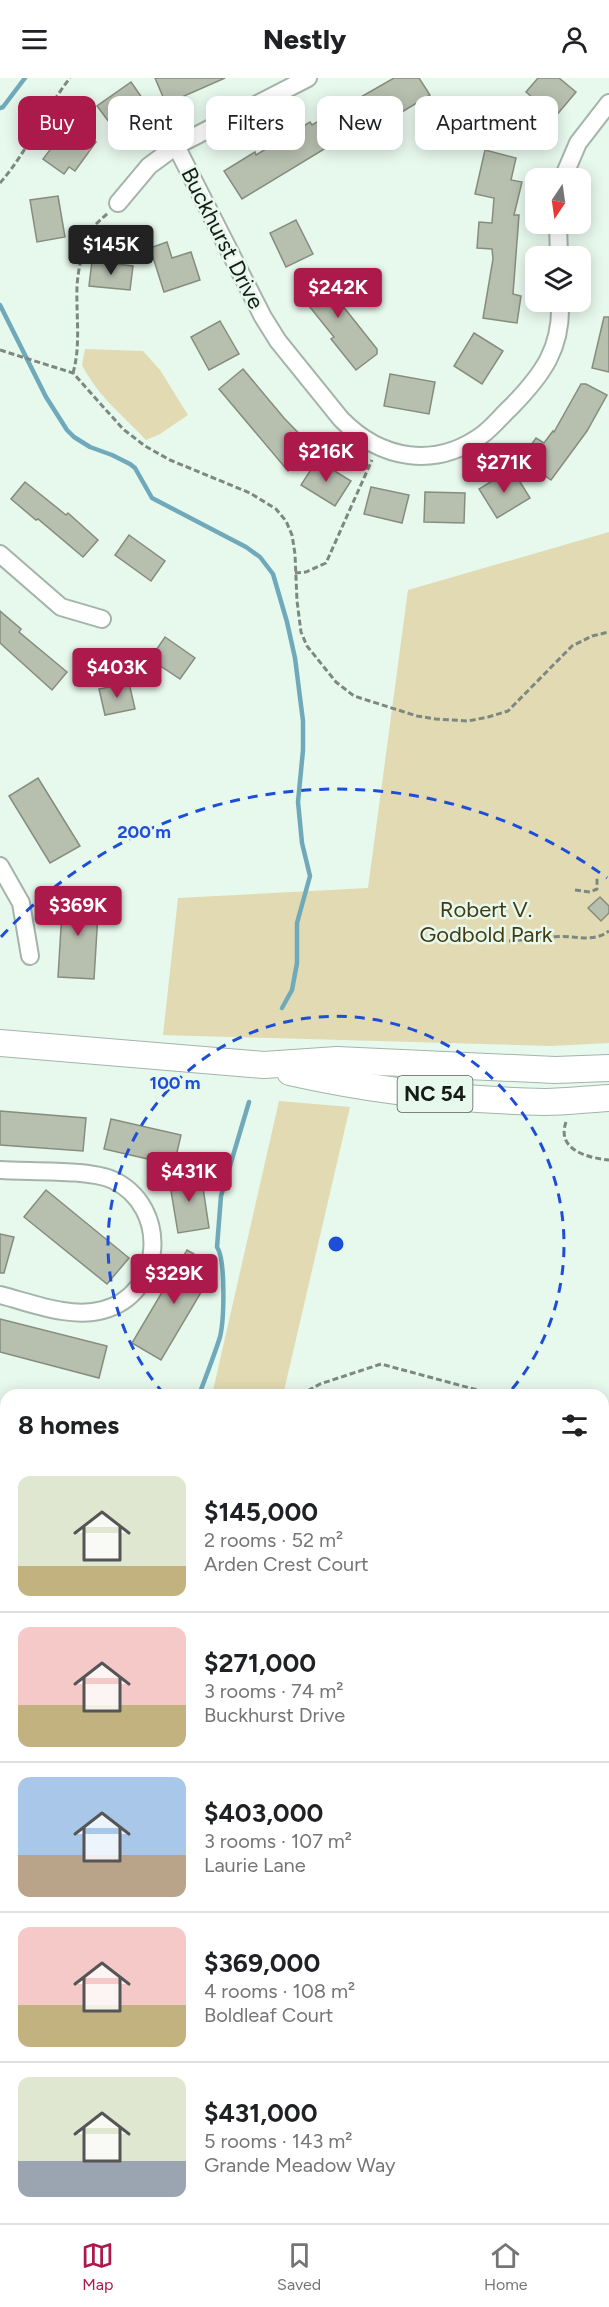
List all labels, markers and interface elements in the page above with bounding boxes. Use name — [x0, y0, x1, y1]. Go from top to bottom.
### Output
icon: menu — [18, 23, 51, 56]
text: Nestly — [263, 23, 346, 56]
icon: person — [558, 23, 591, 56]
chip: Buy — [18, 96, 96, 150]
chip: Rent — [108, 96, 194, 150]
chip: Filters — [206, 96, 305, 150]
chip: New — [317, 96, 403, 150]
chip: Apartment — [415, 96, 558, 150]
street label: Buckhurst Drive — [175, 163, 270, 313]
north arrow — [525, 168, 591, 234]
map controls — [525, 168, 591, 312]
pin: $145K — [69, 225, 153, 276]
text: $145K — [82, 232, 140, 256]
button: layers — [525, 246, 591, 312]
pin: $242K — [296, 268, 380, 319]
text: $242K — [308, 275, 368, 299]
pin: $216K — [284, 432, 368, 483]
text: $216K — [298, 439, 354, 463]
pin: $271K — [462, 443, 546, 494]
text: $271K — [476, 450, 532, 474]
pin: $403K — [75, 648, 159, 699]
text: $403K — [86, 655, 148, 679]
text: 200 m — [117, 821, 171, 843]
pin: $369K — [36, 886, 120, 937]
text: $369K — [49, 893, 107, 917]
park label: Robert V. Godbold Park — [419, 896, 553, 948]
text: 100 m — [150, 1072, 200, 1094]
road number: NC 54 — [398, 1076, 472, 1112]
pin: $431K — [147, 1152, 231, 1203]
text: $431K — [161, 1159, 217, 1183]
centre of rings — [326, 1234, 346, 1254]
pin: $329K — [132, 1254, 216, 1305]
text: $329K — [145, 1261, 203, 1285]
text: 8 homes — [18, 1409, 119, 1441]
icon: filters — [558, 1409, 591, 1442]
text: $145,000 — [204, 1496, 318, 1528]
icon: home — [66, 1500, 138, 1572]
text: 2 rooms · 52 m² — [204, 1528, 343, 1552]
text: Arden Crest Court — [204, 1552, 368, 1576]
text: $271,000 — [204, 1647, 316, 1679]
icon: home — [66, 1651, 138, 1723]
text: 3 rooms · 74 m² — [204, 1679, 343, 1703]
text: Buckhurst Drive — [204, 1703, 345, 1727]
text: $403,000 — [204, 1797, 323, 1829]
icon: home — [66, 1801, 138, 1873]
text: 3 rooms · 107 m² — [204, 1829, 352, 1853]
text: Laurie Lane — [204, 1853, 306, 1877]
text: $369,000 — [204, 1947, 320, 1979]
icon: home — [66, 1951, 138, 2023]
text: 4 rooms · 108 m² — [204, 1979, 355, 2003]
text: Boldleaf Court — [204, 2003, 333, 2027]
text: $431,000 — [204, 2097, 318, 2129]
icon: home — [66, 2101, 138, 2173]
text: 5 rooms · 143 m² — [204, 2129, 352, 2153]
text: Grande Meadow Way — [204, 2153, 396, 2177]
tab: Map — [81, 2239, 114, 2294]
tab: Saved — [277, 2239, 321, 2294]
tab: Home — [484, 2239, 528, 2294]

